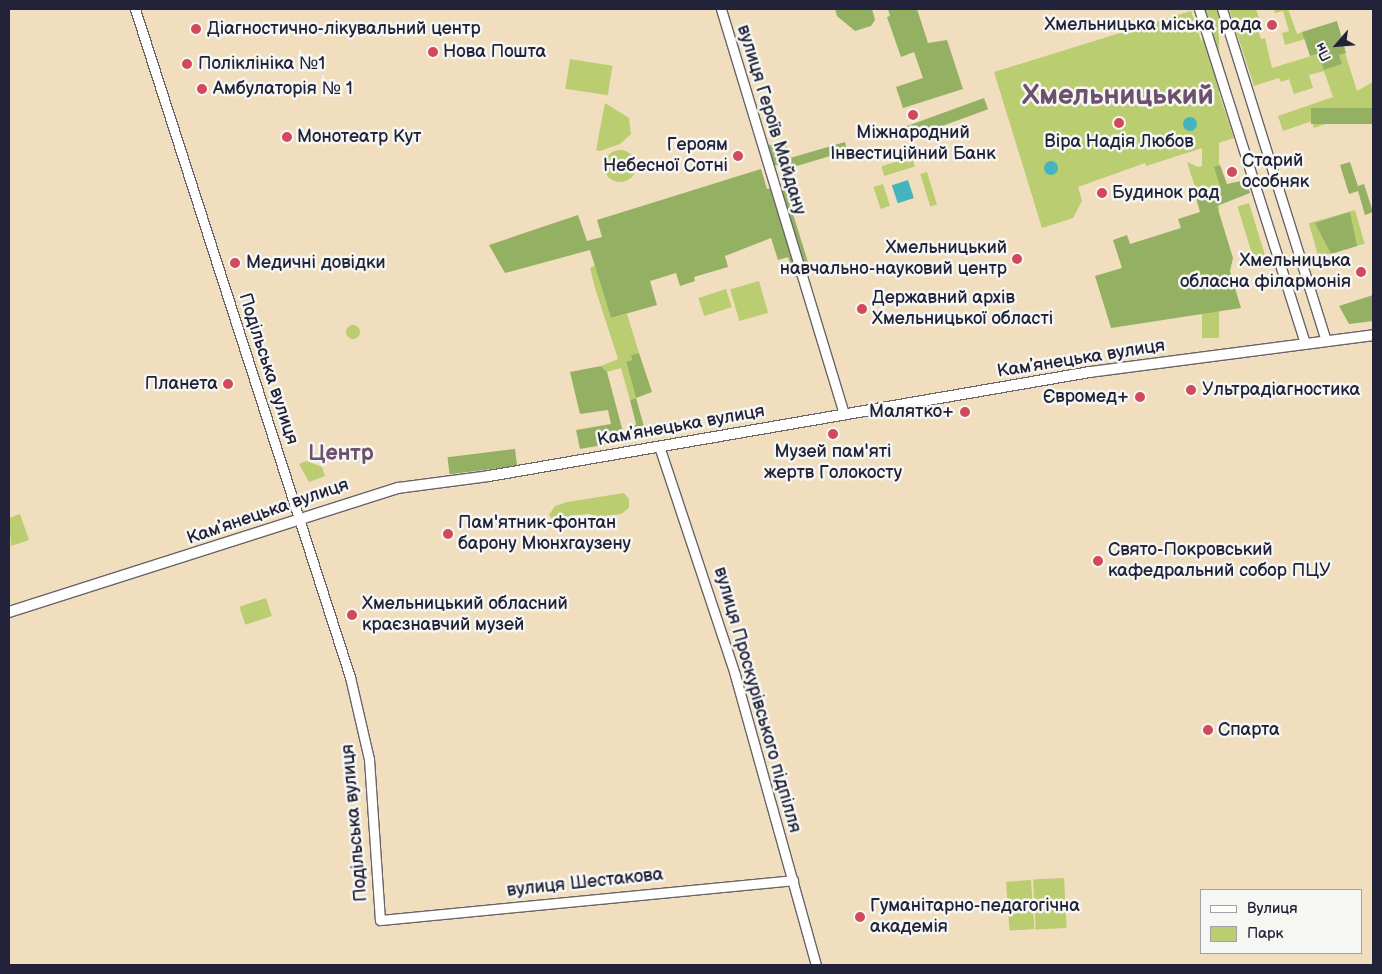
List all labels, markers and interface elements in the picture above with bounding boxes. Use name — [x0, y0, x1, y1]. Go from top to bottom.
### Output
place label: Хмельницька міська рада — [1044, 14, 1262, 36]
place label: Діагностично-лікувальний центр — [207, 18, 481, 40]
marker: Хмельницька міська рада — [1266, 19, 1278, 31]
north arrow — [1312, 20, 1362, 70]
marker: Діагностично-лікувальний центр — [189, 22, 203, 36]
street label: вулиця Героїв Майдану — [732, 22, 810, 218]
text: Пн — [1311, 40, 1335, 64]
place label: Нова Пошта — [443, 41, 546, 63]
marker: Нова Пошта — [427, 46, 439, 58]
place label: Поліклініка №1 — [198, 53, 325, 75]
marker: Поліклініка №1 — [180, 57, 194, 71]
place label: Амбулаторія № 1 — [213, 78, 353, 100]
district label: Хмельницький — [1022, 79, 1214, 113]
marker: Амбулаторія № 1 — [195, 82, 209, 96]
marker: Міжнародний Інвестиційний Банк — [907, 109, 919, 121]
marker: Віра Надія Любов — [1113, 117, 1125, 129]
place label: Міжнародний Інвестиційний Банк — [830, 123, 996, 166]
place label: Монотеатр Кут — [297, 126, 421, 148]
marker: Монотеатр Кут — [281, 131, 293, 143]
place label: Віра Надія Любов — [1044, 131, 1194, 153]
place label: Героям Небесної Сотні — [603, 135, 728, 178]
marker: Героям Небесної Сотні — [732, 150, 744, 162]
place label: Старий особняк — [1242, 151, 1309, 193]
marker: Старий особняк — [1226, 166, 1238, 178]
place label: Будинок рад — [1112, 182, 1220, 204]
marker: Будинок рад — [1096, 187, 1108, 199]
place label: Хмельницький навчально-науковий центр — [780, 238, 1007, 280]
place label: Хмельницька обласна філармонія — [1180, 251, 1351, 294]
place label: Медичні довідки — [246, 252, 386, 274]
marker: Хмельницький навчально-науковий центр — [1011, 253, 1023, 265]
marker: Медичні довідки — [228, 256, 242, 270]
marker: Хмельницька обласна філармонія — [1355, 266, 1367, 278]
place label: Державний архів Хмельницької області — [872, 288, 1053, 330]
street label: Подільська вулиця — [233, 291, 303, 447]
marker: Державний архів Хмельницької області — [856, 303, 868, 315]
street label: Камʼянецька вулиця — [996, 335, 1166, 383]
place label: Планета — [145, 373, 218, 395]
marker: Планета — [222, 378, 234, 390]
place label: Ультрадіагностика — [1202, 379, 1360, 401]
marker: Ультрадіагностика — [1184, 383, 1198, 397]
place label: Євромед+ — [1043, 386, 1129, 408]
marker: Євромед+ — [1133, 390, 1147, 404]
street label: Камʼянецька вулиця — [596, 401, 766, 451]
place label: Малятко+ — [869, 401, 954, 423]
marker: Малятко+ — [958, 405, 972, 419]
marker: Музей пам'яті жертв Голокосту — [827, 428, 839, 440]
district label: Центр — [308, 441, 374, 467]
place label: Музей пам'яті жертв Голокосту — [764, 442, 902, 484]
street label: Камʼянецька вулиця — [184, 474, 352, 550]
place label: Пам'ятник-фонтан барону Мюнхгаузену — [458, 513, 631, 556]
marker: Пам'ятник-фонтан барону Мюнхгаузену — [442, 528, 454, 540]
place label: Свято-Покровський кафедральний собор ПЦУ — [1108, 540, 1331, 582]
marker: Свято-Покровський кафедральний собор ПЦУ — [1092, 555, 1104, 567]
street label: вулиця Проскурівського підпілля — [709, 565, 805, 835]
place label: Хмельницький обласний краєзнавчий музей — [362, 594, 568, 636]
marker: Хмельницький обласний краєзнавчий музей — [346, 609, 358, 621]
place label: Спарта — [1218, 719, 1280, 741]
marker: Спарта — [1202, 724, 1214, 736]
street label: Подільська вулиця — [337, 743, 373, 903]
street label: вулиця Шестакова — [506, 864, 664, 902]
legend — [1200, 889, 1362, 954]
place label: Гуманітарно-педагогічна академія — [870, 896, 1080, 939]
text: Вулиця — [1247, 899, 1298, 918]
marker: Гуманітарно-педагогічна академія — [854, 911, 866, 923]
text: Парк — [1247, 924, 1284, 943]

